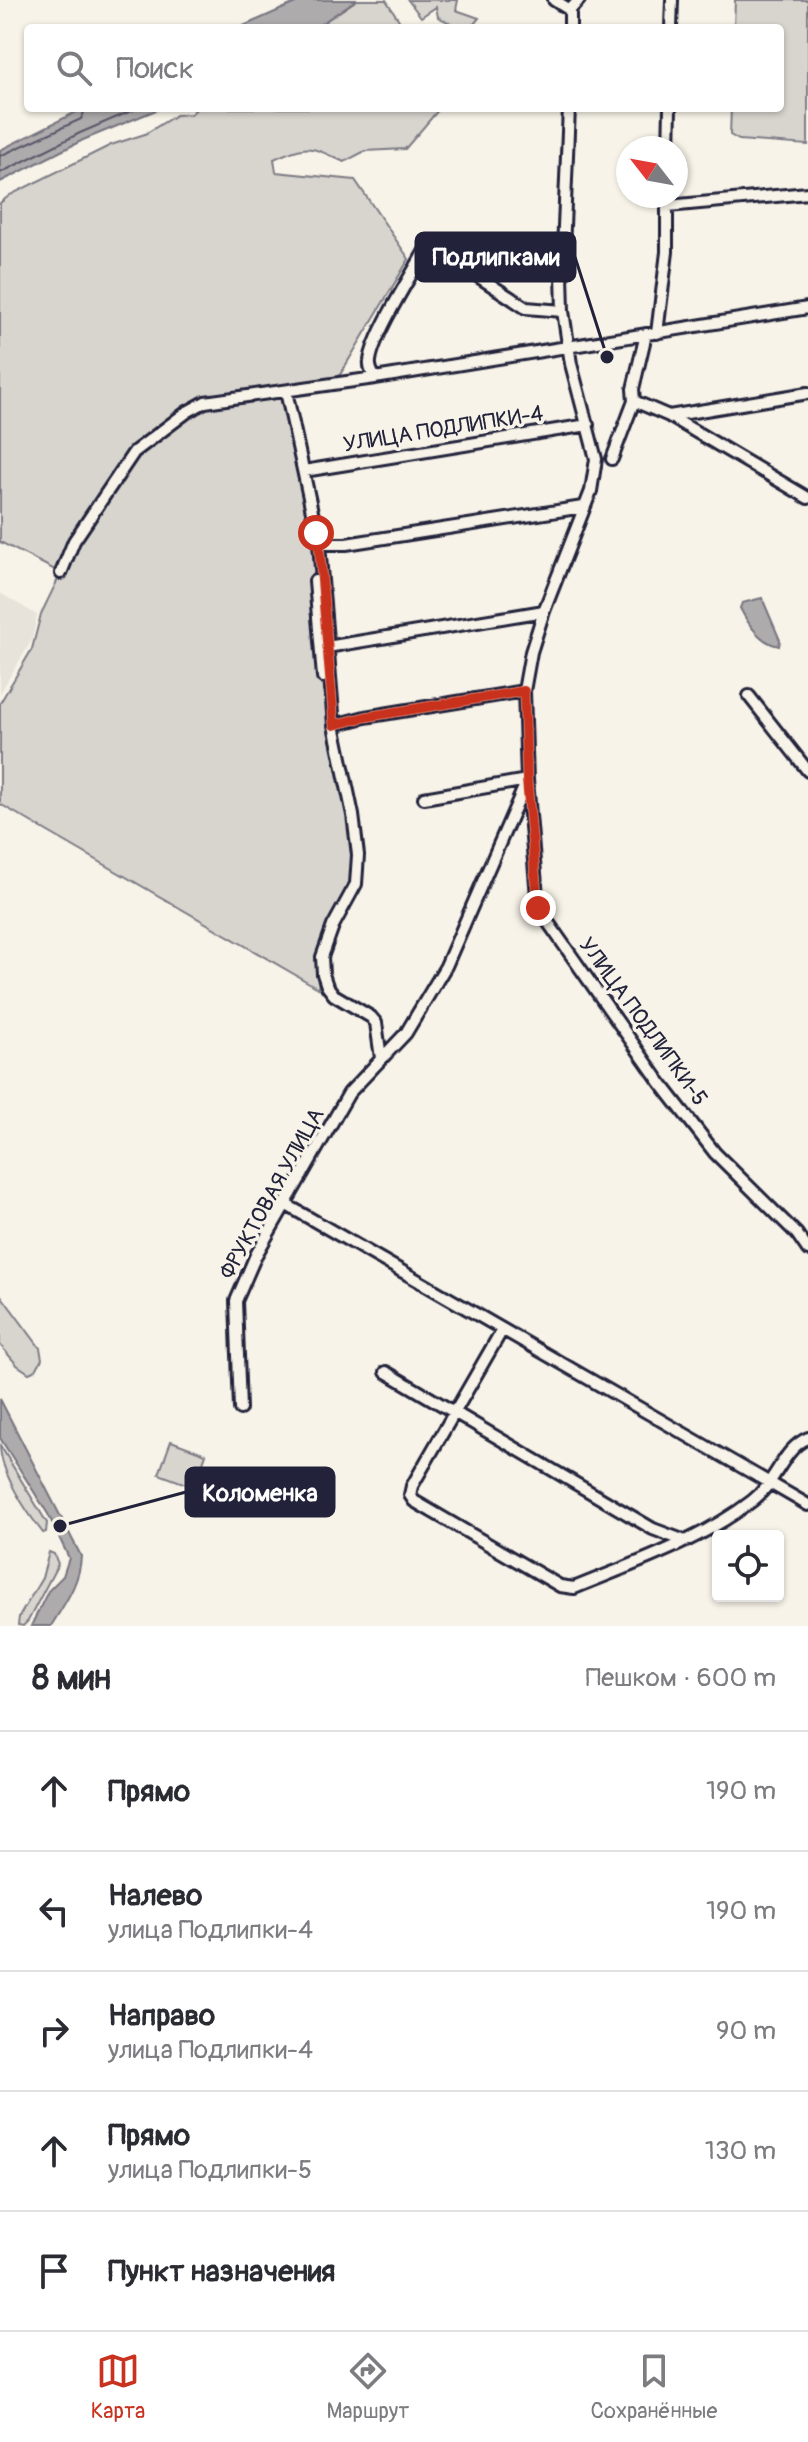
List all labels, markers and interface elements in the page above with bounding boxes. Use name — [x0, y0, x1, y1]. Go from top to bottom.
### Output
search box — [24, 24, 784, 112]
icon: search — [52, 46, 96, 90]
text: Поиск — [116, 50, 194, 87]
north arrow — [616, 136, 688, 208]
callout: Подлипками — [416, 233, 575, 281]
text: Подлипками — [432, 243, 560, 272]
street label: УЛИЦА ПОДЛИПКИ-4 — [341, 399, 545, 459]
route start — [298, 515, 334, 551]
route end — [520, 890, 556, 926]
street label: УЛИЦА ПОДЛИПКИ-5 — [573, 932, 714, 1111]
street label: ФРУКТОВАЯ УЛИЦА — [213, 1103, 331, 1284]
callout: Коломенка — [186, 1468, 334, 1516]
text: Коломенка — [202, 1479, 318, 1508]
map controls — [712, 1530, 784, 1602]
button: locate — [712, 1530, 784, 1602]
text: 8 мин — [32, 1657, 111, 1700]
text: Пешком · 600 m — [586, 1662, 776, 1694]
icon: ahead — [32, 1769, 76, 1813]
text: Прямо — [108, 1773, 190, 1810]
text: 190 m — [706, 1775, 776, 1807]
text: Налево — [108, 1877, 202, 1914]
icon: left — [32, 1889, 76, 1933]
text: 190 m — [706, 1895, 776, 1927]
text: улица Подлипки-4 — [108, 1914, 313, 1946]
text: Направо — [108, 1997, 215, 2034]
icon: right — [32, 2009, 76, 2053]
text: 90 m — [716, 2015, 776, 2047]
text: улица Подлипки-4 — [108, 2034, 313, 2066]
text: Прямо — [108, 2117, 190, 2154]
icon: ahead — [32, 2129, 76, 2173]
text: 130 m — [705, 2135, 776, 2167]
text: улица Подлипки-5 — [108, 2154, 312, 2186]
icon: arrive — [32, 2249, 76, 2293]
text: Пункт назначения — [108, 2253, 335, 2290]
tab: Карта — [91, 2349, 145, 2425]
tab: Маршрут — [326, 2349, 409, 2425]
tab: Сохранённые — [591, 2349, 717, 2425]

